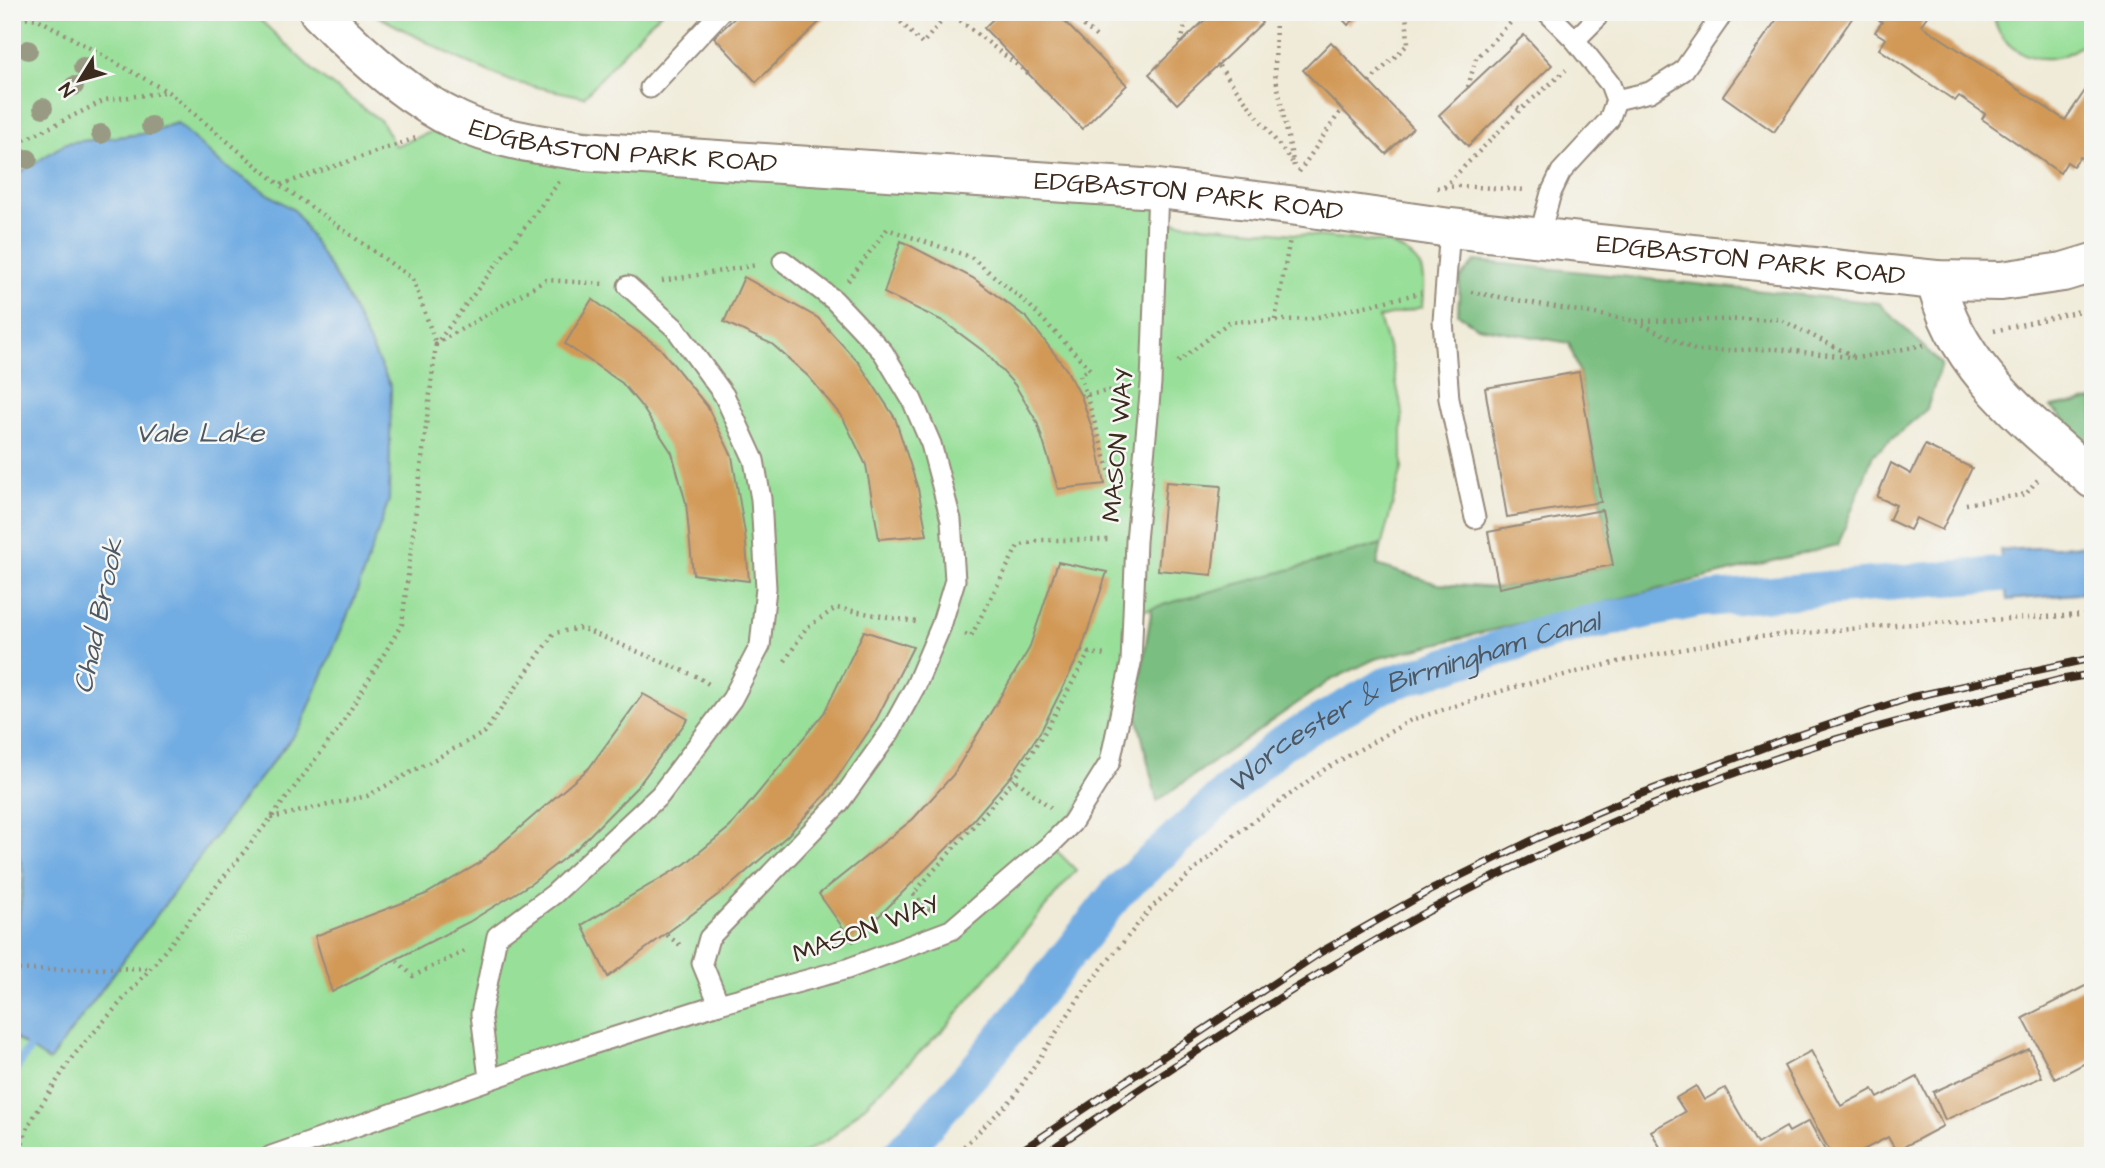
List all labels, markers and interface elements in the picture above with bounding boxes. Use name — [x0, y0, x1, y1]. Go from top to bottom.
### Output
north arrow — [46, 46, 116, 116]
text: N — [53, 76, 82, 102]
street label: EDGBASTON PARK ROAD — [464, 110, 778, 182]
street label: EDGBASTON PARK ROAD — [1033, 163, 1345, 230]
street label: EDGBASTON PARK ROAD — [1595, 226, 1907, 295]
street label: MASON WAY — [1093, 367, 1143, 523]
water label: Vale Lake — [136, 414, 266, 453]
water label: Chad Brook — [64, 534, 135, 697]
water label: Worcester & Birmingham Canal — [1219, 601, 1607, 802]
street label: MASON WAY — [787, 886, 945, 972]

